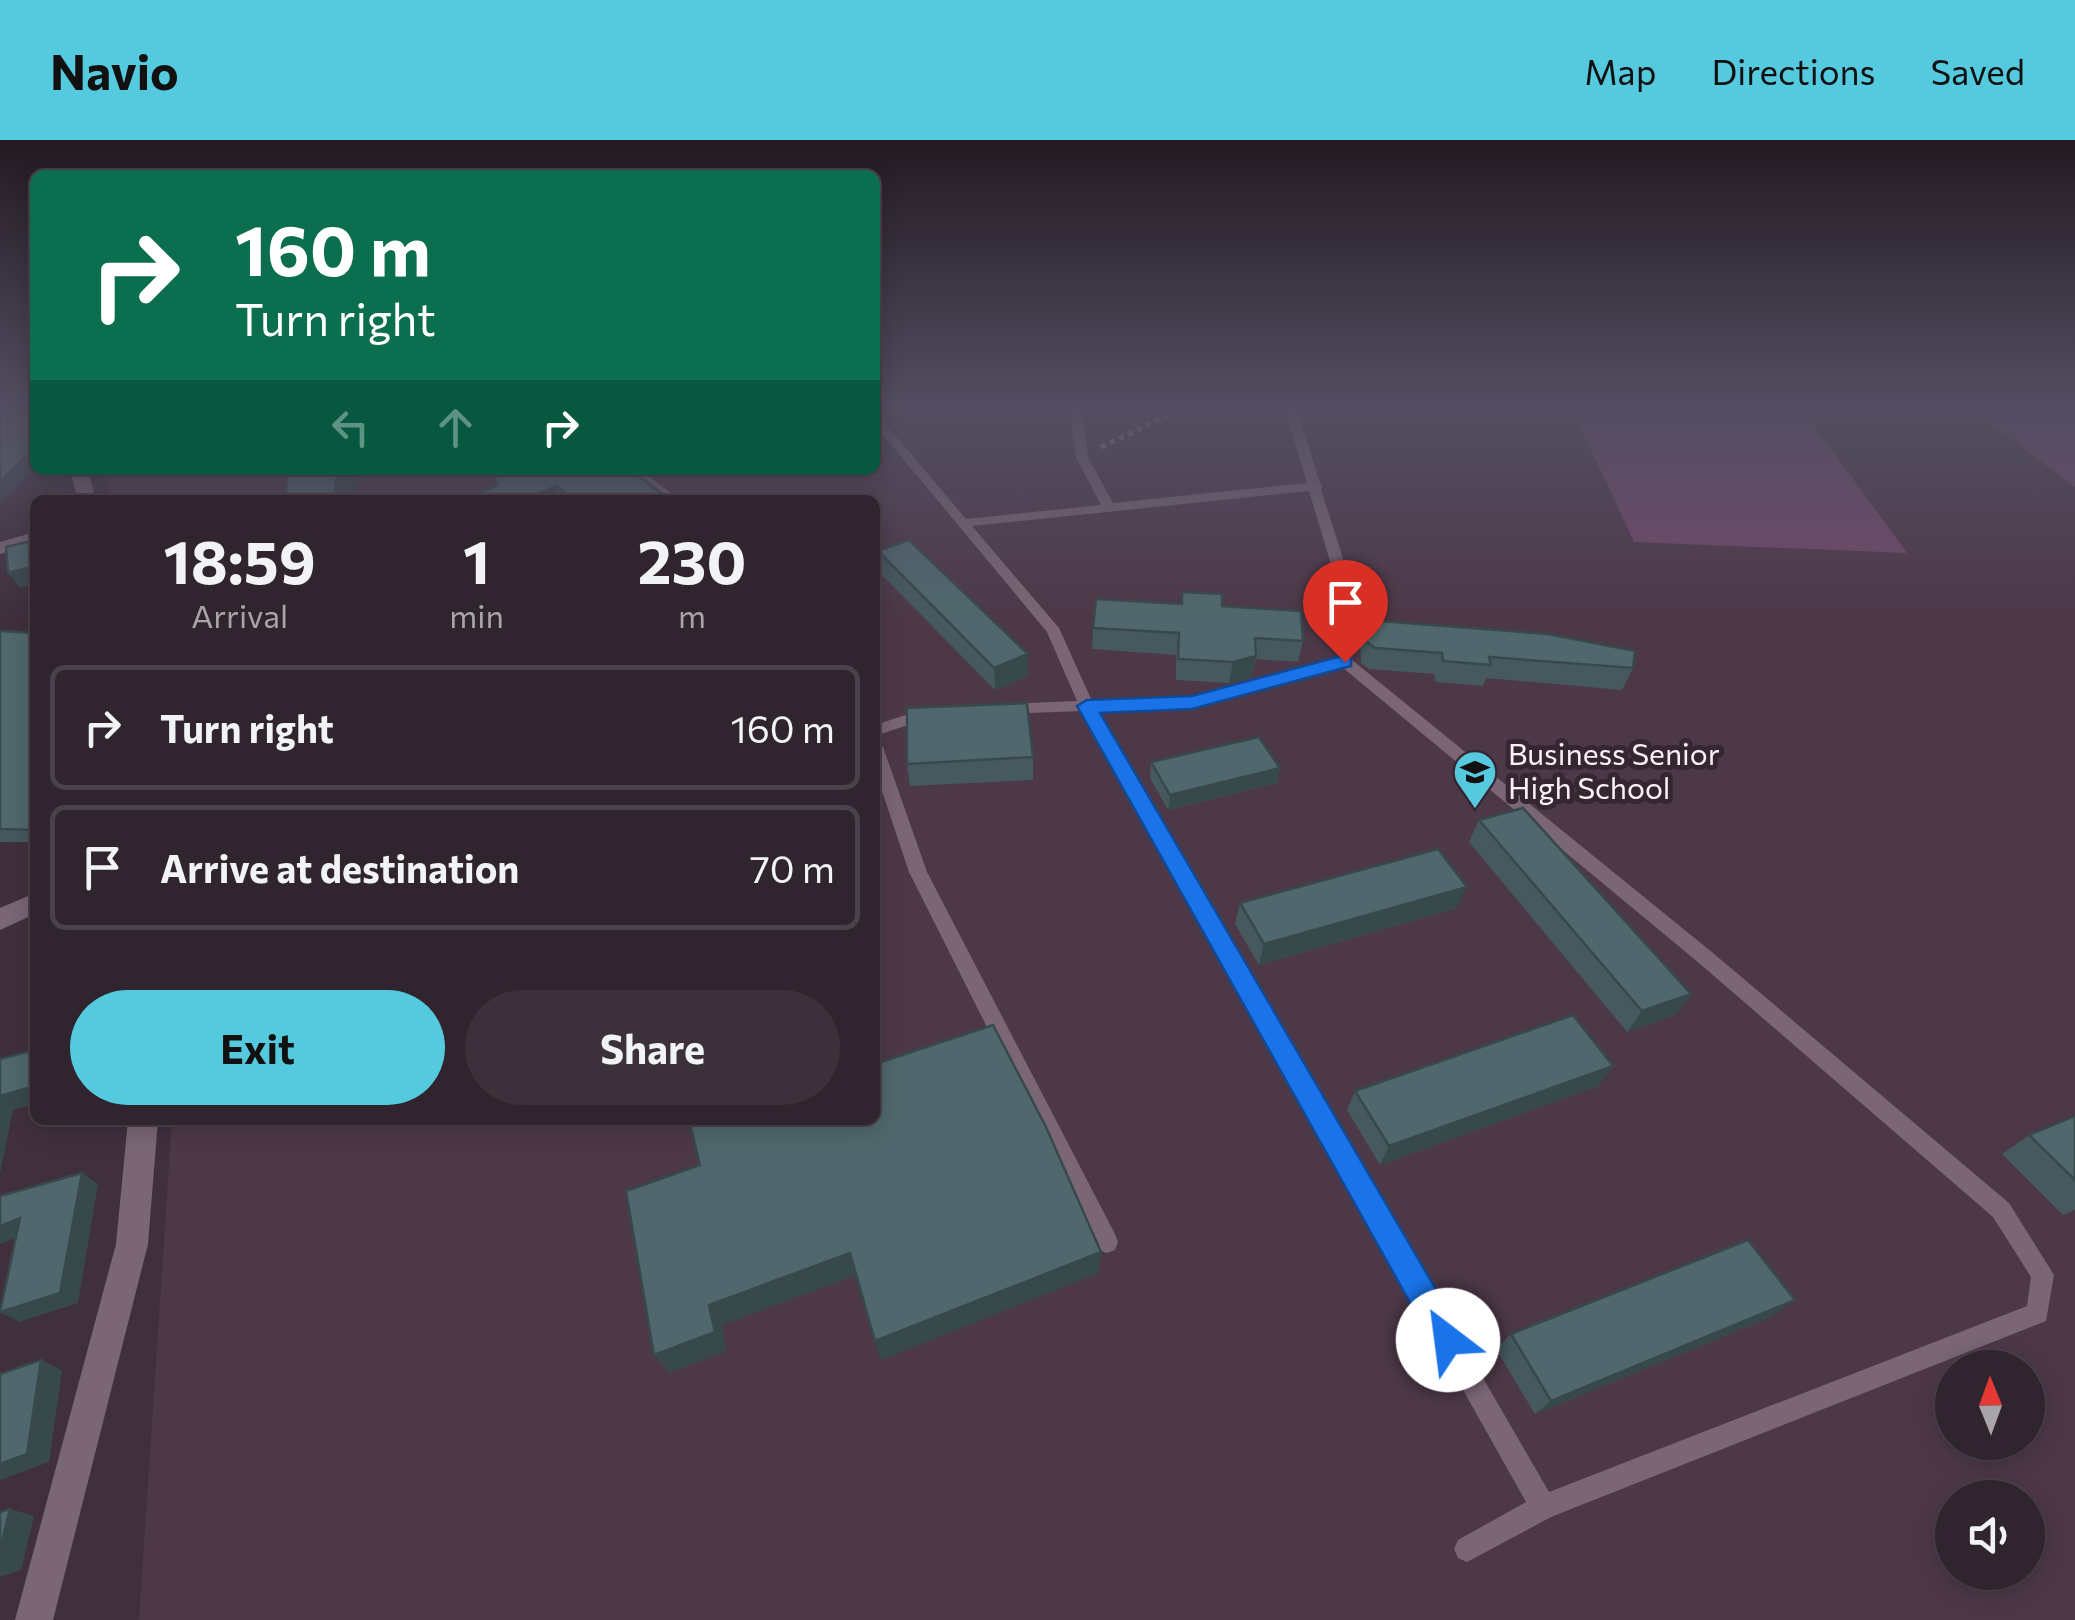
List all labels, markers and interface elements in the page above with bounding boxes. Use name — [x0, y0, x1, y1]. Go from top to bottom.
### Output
text: Navio — [50, 41, 179, 100]
text: Map — [1584, 49, 1656, 92]
text: Directions — [1711, 49, 1876, 92]
text: Saved — [1931, 49, 2025, 92]
text: 160 m — [235, 205, 431, 290]
icon: right — [70, 210, 200, 340]
text: Turn right — [235, 290, 436, 345]
icon: left — [323, 400, 378, 455]
icon: ahead — [428, 400, 483, 455]
icon: right — [533, 400, 588, 455]
text: 18:59 — [164, 523, 316, 596]
text: 1 — [463, 523, 490, 596]
text: 230 — [637, 523, 746, 596]
pin — [1303, 560, 1388, 663]
icon: arrive — [1318, 575, 1373, 630]
text: Arrival — [191, 595, 288, 635]
text: min — [449, 595, 504, 635]
text: m — [678, 595, 706, 635]
icon: right — [75, 700, 130, 755]
text: Turn right — [160, 704, 334, 751]
text: 160 m — [730, 704, 835, 751]
place label: Business Senior High School — [1508, 734, 1720, 805]
school or university icon: Business Senior High School — [1452, 749, 1498, 810]
icon: arrive — [75, 840, 130, 895]
text: Arrive at destination — [160, 844, 519, 891]
text: 70 m — [750, 844, 835, 891]
button: Exit — [70, 990, 445, 1105]
button: Share — [465, 990, 840, 1105]
position arrow — [1396, 1288, 1500, 1392]
north arrow — [1935, 1350, 2045, 1460]
map controls — [1935, 1350, 2045, 1590]
button: sound — [1935, 1480, 2045, 1590]

